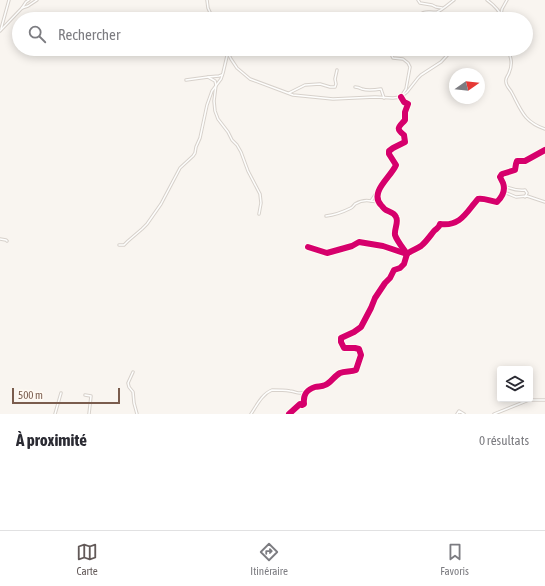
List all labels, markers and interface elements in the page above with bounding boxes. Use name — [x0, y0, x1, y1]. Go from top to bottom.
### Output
search box — [12, 12, 533, 56]
icon: search — [26, 23, 48, 45]
text: Rechercher — [58, 26, 120, 43]
north arrow — [449, 68, 485, 104]
map controls — [497, 366, 533, 402]
button: layers — [497, 366, 533, 402]
scale bar — [12, 386, 120, 405]
text: 500 m — [18, 389, 43, 401]
text: À proximité — [16, 430, 87, 450]
text: 0 résultats — [479, 433, 529, 448]
tab: Carte — [76, 541, 98, 577]
tab: Itinéraire — [250, 541, 288, 577]
tab: Favoris — [440, 541, 469, 577]

